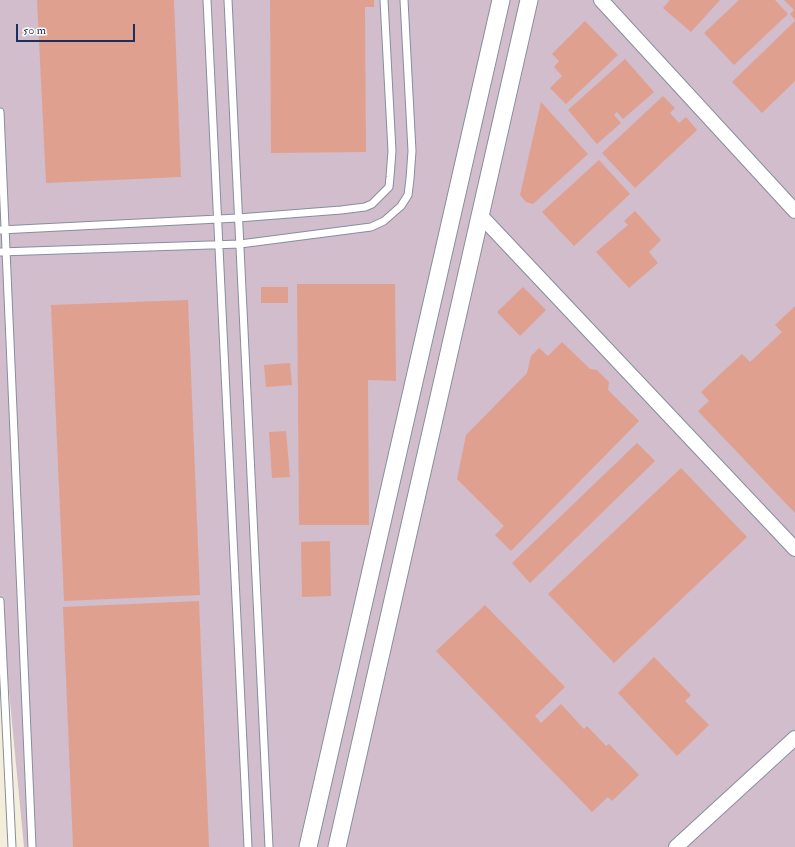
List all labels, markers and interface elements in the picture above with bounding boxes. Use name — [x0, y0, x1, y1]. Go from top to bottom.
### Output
scale bar — [18, 16, 137, 42]
text: 50 m — [23, 23, 46, 38]

